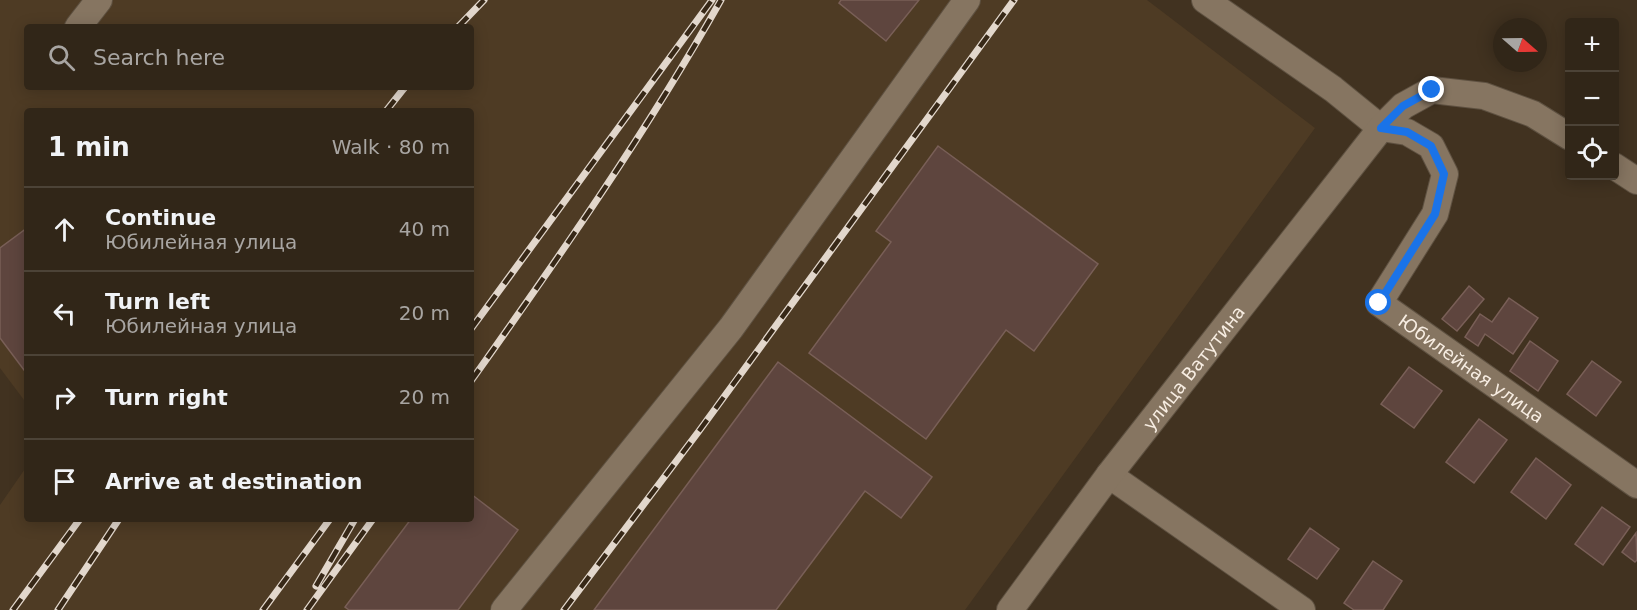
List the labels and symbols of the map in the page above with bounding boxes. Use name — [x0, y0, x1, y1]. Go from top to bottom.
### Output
north arrow — [1493, 18, 1547, 72]
route end — [1418, 76, 1444, 102]
route start — [1365, 289, 1391, 315]
street label: улица Ватутина — [1138, 301, 1249, 434]
street label: Юбилейная улица — [1395, 310, 1548, 427]

